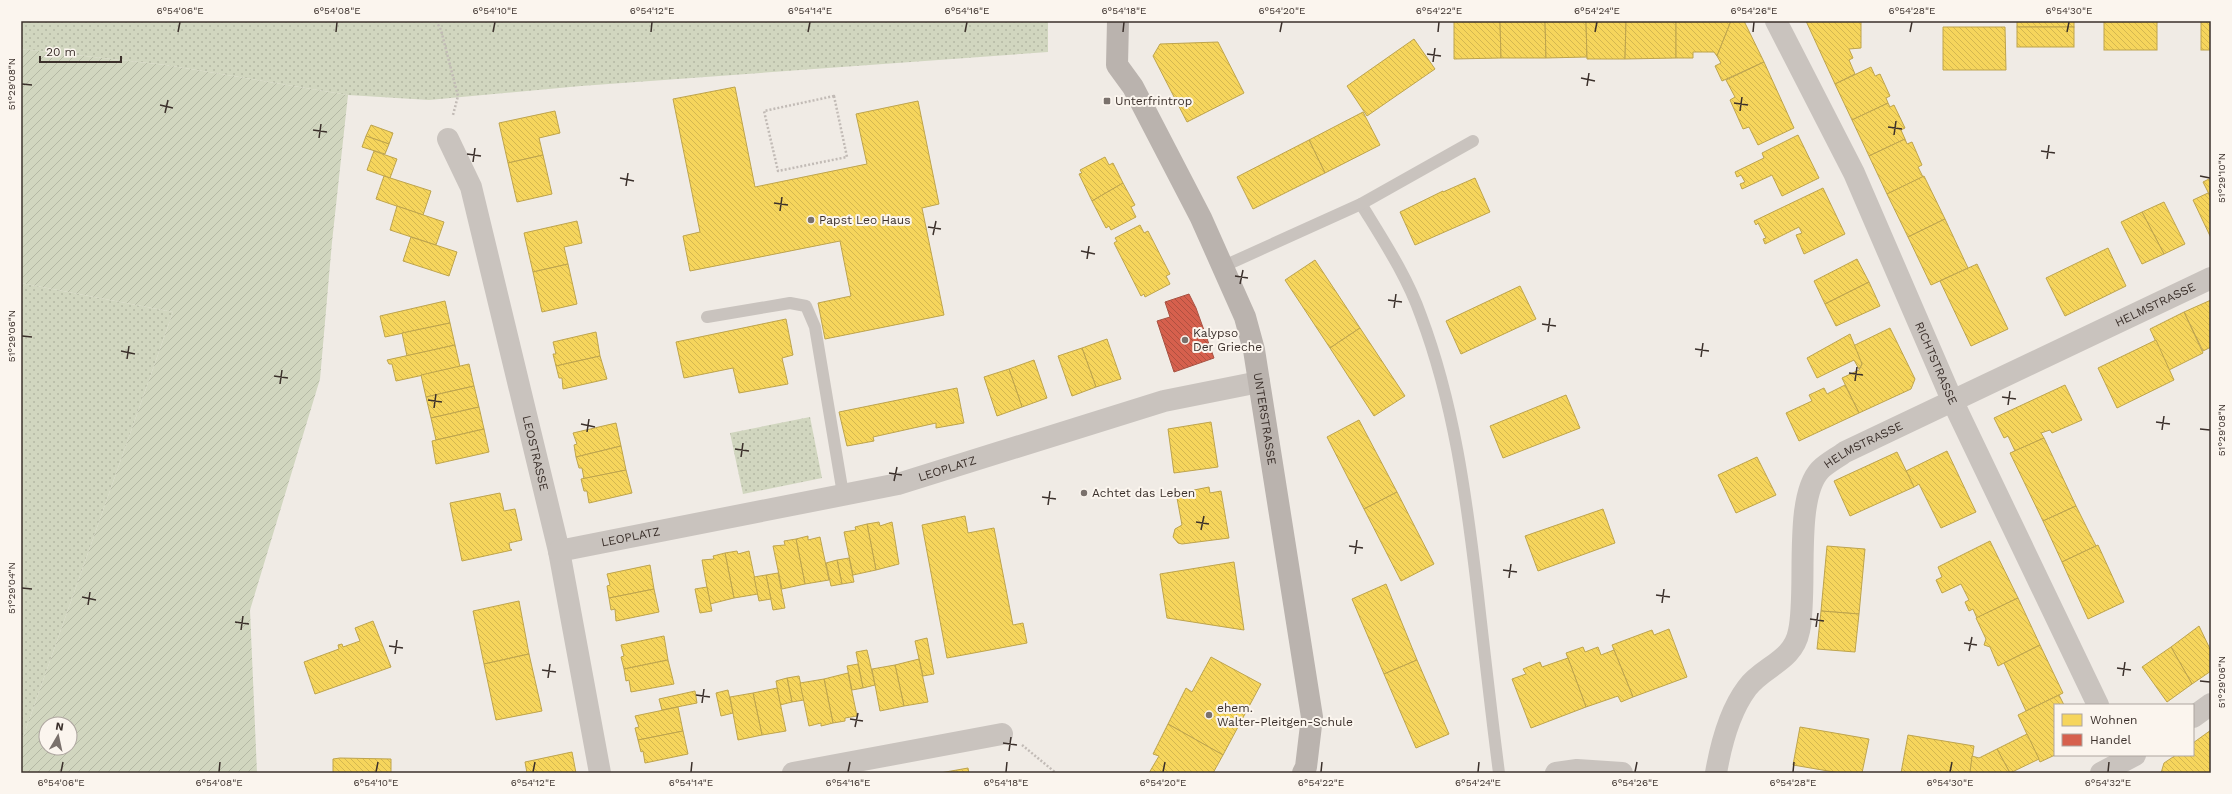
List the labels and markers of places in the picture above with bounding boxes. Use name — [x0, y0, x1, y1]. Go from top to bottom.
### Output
place label: Unterfrintrop — [1115, 94, 1192, 108]
marker: Unterfrintrop — [1102, 96, 1112, 106]
place label: Papst Leo Haus — [819, 213, 911, 227]
marker: Papst Leo Haus — [806, 215, 816, 225]
place label: Kalypso Der Grieche — [1193, 326, 1262, 354]
marker: Kalypso Der Grieche — [1180, 335, 1190, 345]
place label: Achtet das Leben — [1092, 486, 1195, 500]
marker: Achtet das Leben — [1079, 488, 1089, 498]
place label: ehem. Walter-Pleitgen-Schule — [1217, 701, 1353, 729]
marker: ehem. Walter-Pleitgen-Schule — [1204, 710, 1214, 720]

